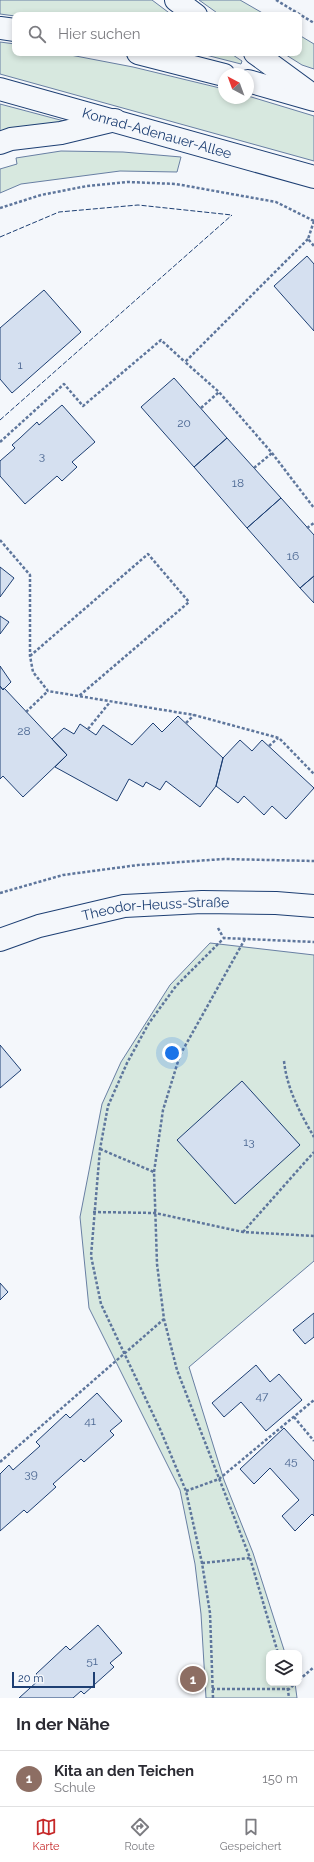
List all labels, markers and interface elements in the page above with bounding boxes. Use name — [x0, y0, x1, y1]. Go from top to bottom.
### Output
search box — [12, 12, 302, 56]
icon: search — [26, 23, 48, 45]
text: Hier suchen — [58, 25, 141, 43]
north arrow — [218, 68, 254, 104]
street label: Konrad-Adenauer-Allee — [80, 104, 234, 162]
house number: 1 — [17, 358, 23, 372]
house number: 20 — [177, 416, 191, 430]
house number: 3 — [39, 449, 45, 463]
house number: 18 — [232, 476, 244, 490]
house number: 16 — [287, 549, 299, 563]
house number: 28 — [17, 724, 31, 738]
street label: Theodor-Heuss-Straße — [80, 894, 229, 924]
your location — [162, 1043, 182, 1063]
house number: 13 — [243, 1135, 255, 1149]
house number: 47 — [256, 1389, 269, 1403]
house number: 41 — [84, 1414, 96, 1428]
house number: 45 — [284, 1454, 298, 1468]
house number: 39 — [24, 1467, 38, 1481]
map controls — [266, 1650, 302, 1686]
button: layers — [266, 1650, 302, 1686]
house number: 51 — [86, 1654, 98, 1668]
pin: 1 — [180, 1664, 206, 1694]
scale bar — [12, 1670, 95, 1689]
text: 20 m — [18, 1672, 43, 1685]
text: In der Nähe — [16, 1714, 110, 1734]
text: Kita an den Teichen — [54, 1762, 194, 1780]
text: 1 — [26, 1771, 32, 1786]
text: 150 m — [262, 1771, 298, 1786]
text: Schule — [54, 1780, 96, 1795]
tab: Karte — [33, 1816, 60, 1853]
tab: Route — [125, 1816, 155, 1853]
tab: Gespeichert — [220, 1816, 281, 1853]

